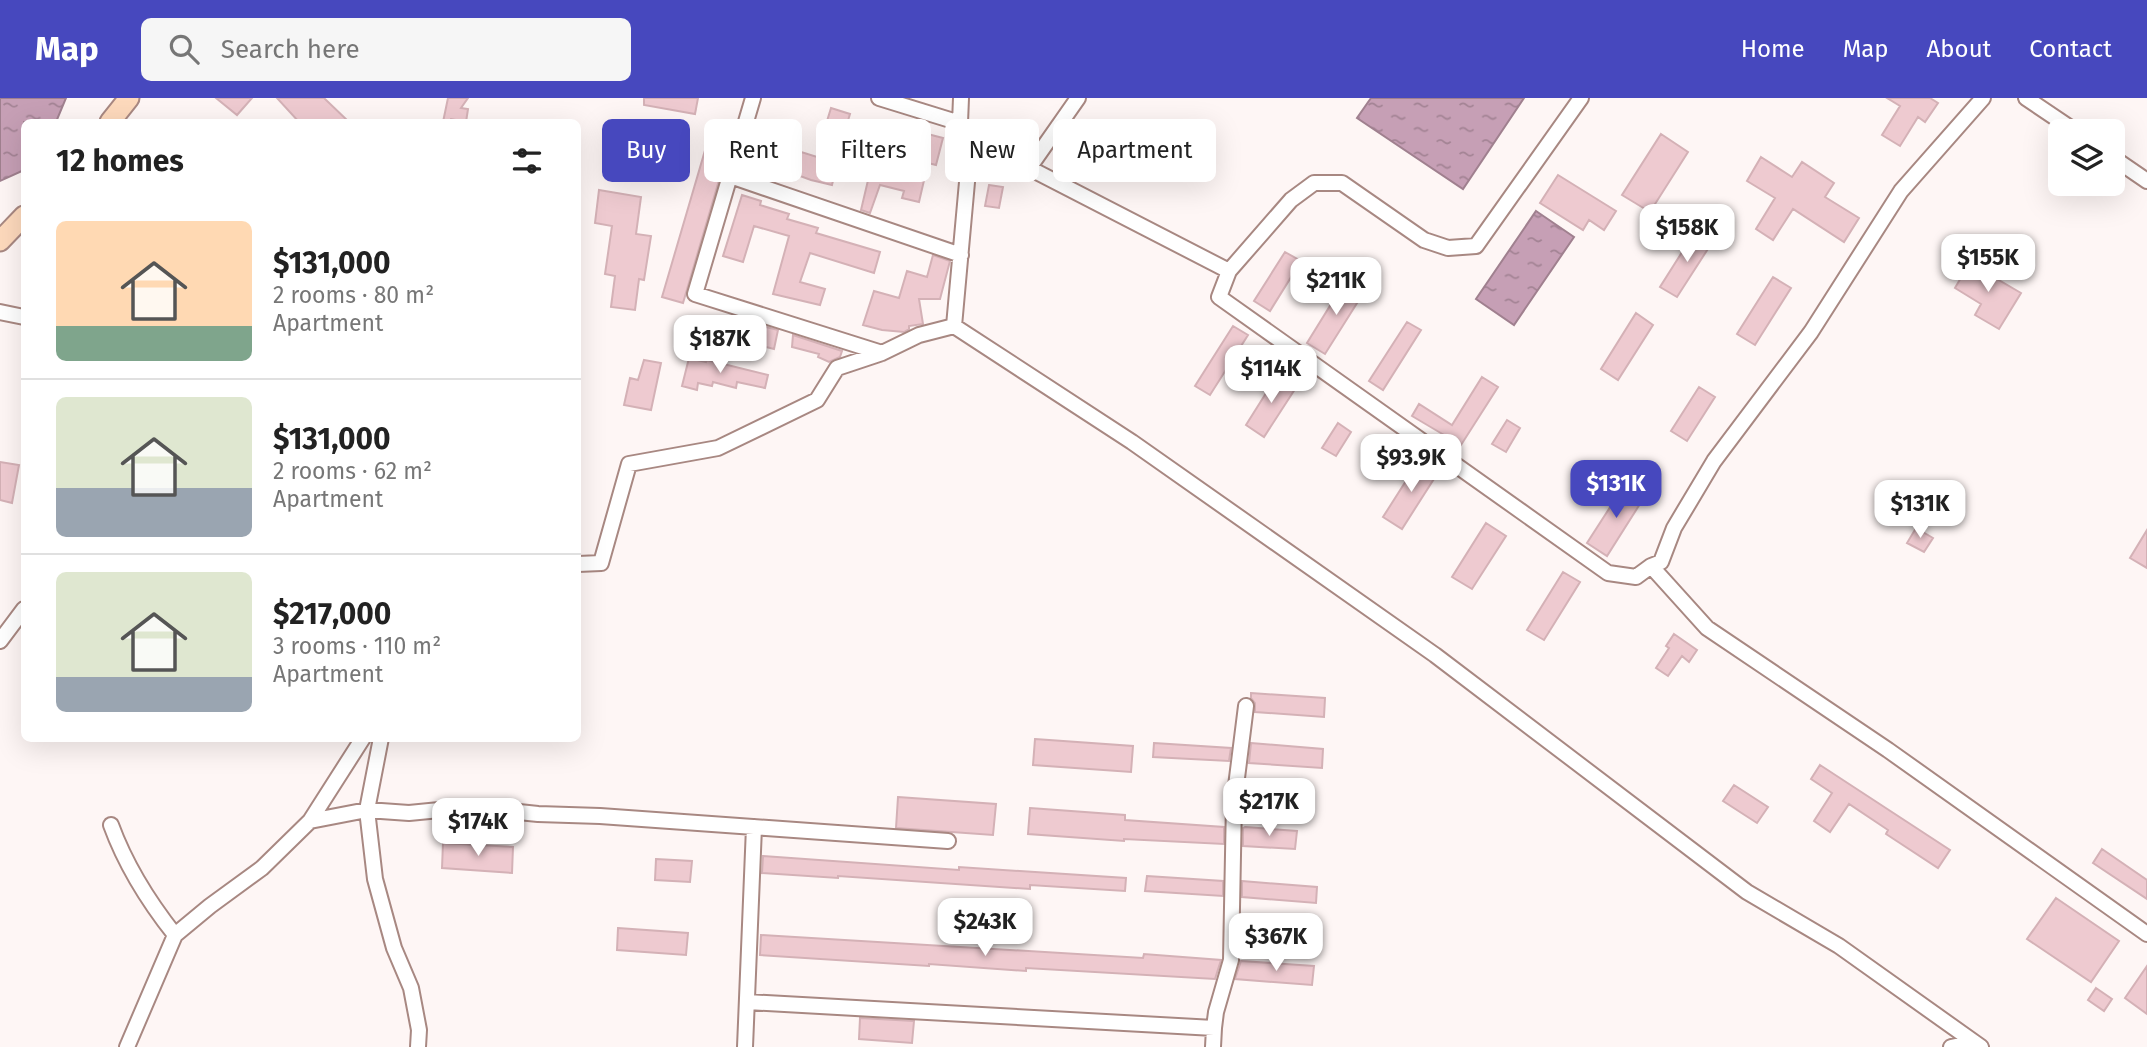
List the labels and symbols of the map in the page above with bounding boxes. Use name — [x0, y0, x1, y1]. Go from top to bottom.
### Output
pin: $158K — [1638, 204, 1736, 264]
pin: $155K — [1939, 234, 2037, 294]
pin: $211K — [1287, 258, 1385, 317]
pin: $187K — [671, 316, 769, 375]
pin: $114K — [1222, 345, 1320, 405]
pin: $93.9K — [1354, 434, 1468, 494]
pin: $131K — [1567, 460, 1665, 520]
pin: $131K — [1871, 480, 1969, 540]
pin: $217K — [1220, 778, 1318, 838]
pin: $174K — [429, 798, 527, 858]
pin: $243K — [936, 898, 1034, 958]
pin: $367K — [1227, 914, 1325, 973]

